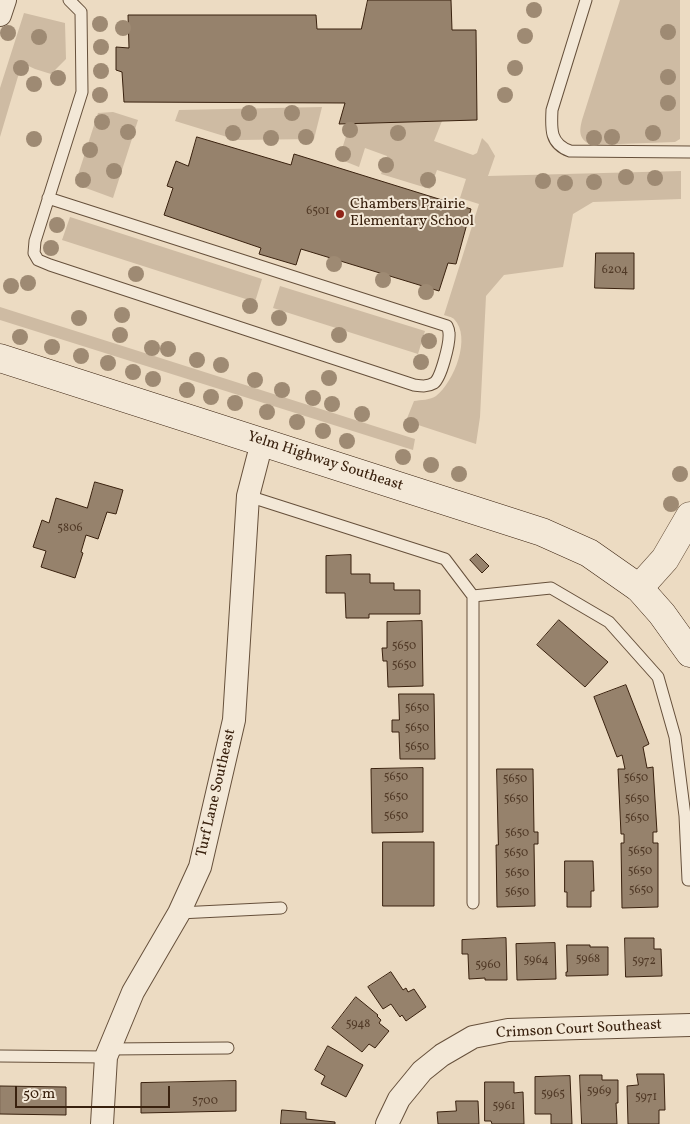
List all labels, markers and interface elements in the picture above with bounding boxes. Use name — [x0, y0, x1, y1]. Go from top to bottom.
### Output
place label: Chambers Prairie Elementary School — [350, 196, 474, 231]
house number: 6501 — [306, 205, 330, 219]
marker: Chambers Prairie Elementary School — [334, 208, 346, 220]
house number: 6204 — [602, 264, 628, 278]
street label: Yelm Highway Southeast — [245, 428, 405, 496]
house number: 5806 — [57, 522, 83, 536]
house number: 5650 — [392, 640, 416, 654]
house number: 5650 — [392, 659, 416, 673]
house number: 5650 — [405, 702, 429, 716]
house number: 5650 — [405, 722, 429, 736]
street label: Turf Lane Southeast — [193, 727, 241, 859]
house number: 5650 — [405, 741, 429, 755]
house number: 5650 — [384, 771, 408, 785]
house number: 5650 — [624, 772, 648, 786]
house number: 5650 — [503, 773, 527, 787]
house number: 5650 — [384, 791, 408, 805]
house number: 5650 — [504, 793, 528, 807]
house number: 5650 — [625, 793, 649, 807]
house number: 5650 — [384, 810, 408, 824]
house number: 5650 — [625, 812, 649, 826]
house number: 5650 — [505, 827, 529, 841]
house number: 5650 — [628, 845, 652, 859]
house number: 5650 — [504, 847, 528, 861]
house number: 5650 — [628, 865, 652, 879]
house number: 5650 — [505, 867, 529, 881]
house number: 5650 — [629, 884, 653, 898]
house number: 5650 — [505, 886, 529, 900]
house number: 5968 — [576, 953, 600, 967]
house number: 5964 — [523, 954, 549, 968]
house number: 5972 — [632, 955, 656, 969]
house number: 5960 — [475, 959, 501, 973]
street label: Crimson Court Southeast — [496, 1017, 662, 1043]
house number: 5948 — [346, 1018, 370, 1032]
scale bar — [18, 1076, 172, 1108]
text: 50 m — [23, 1084, 55, 1105]
house number: 5969 — [587, 1085, 611, 1099]
house number: 5965 — [541, 1088, 565, 1102]
house number: 5971 — [635, 1091, 657, 1105]
house number: 5700 — [192, 1095, 218, 1109]
house number: 5961 — [493, 1100, 515, 1114]

